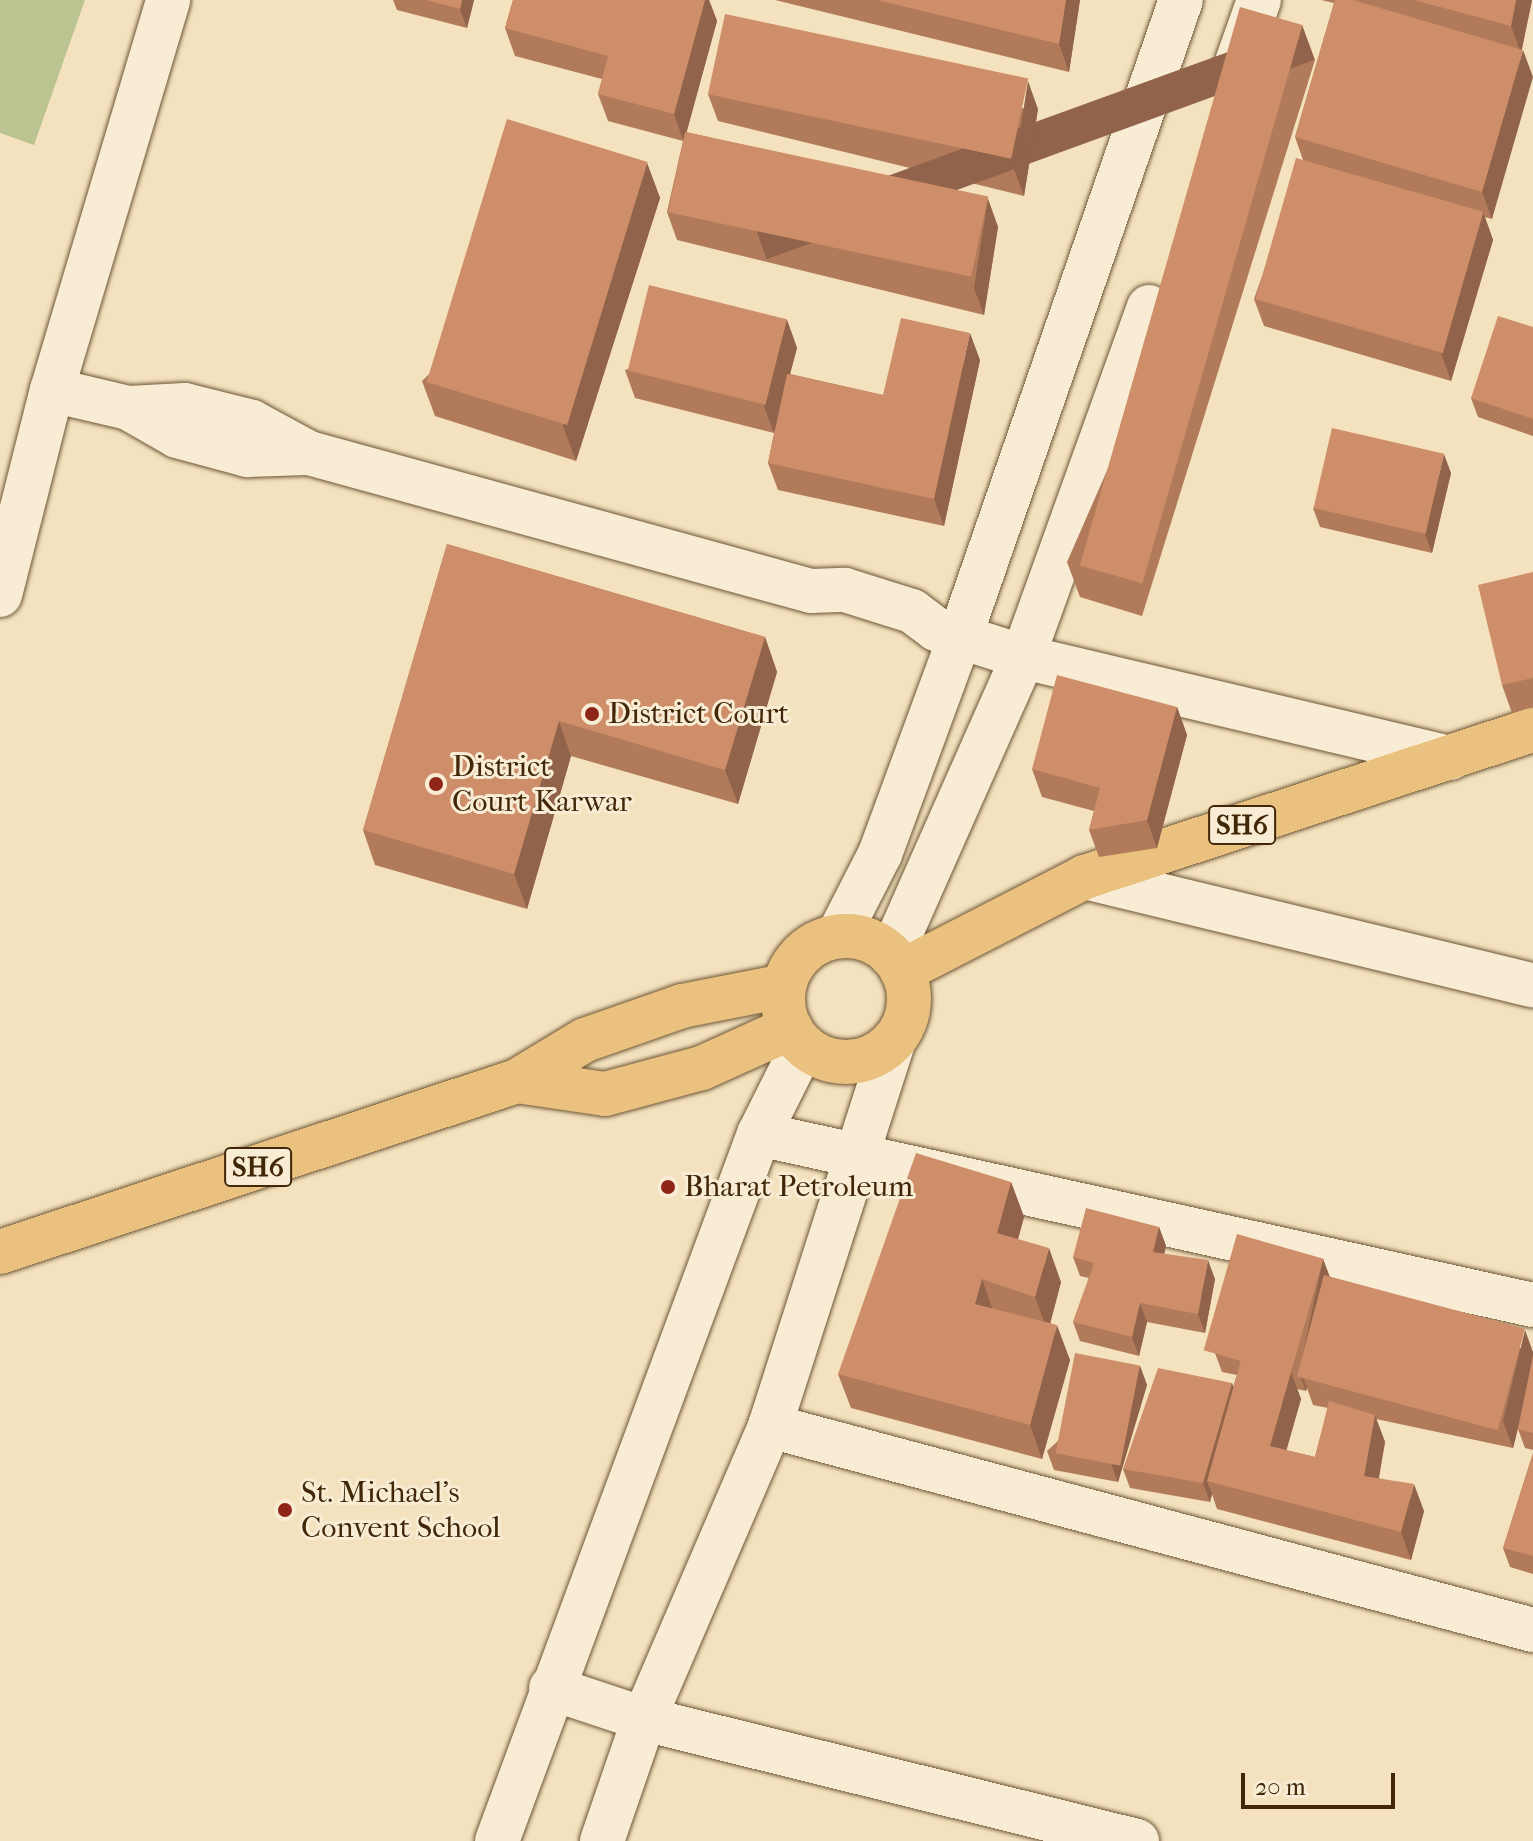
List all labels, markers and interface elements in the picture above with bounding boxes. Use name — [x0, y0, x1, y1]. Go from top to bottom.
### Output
place label: District Court — [608, 696, 789, 732]
marker: District Court — [583, 705, 601, 723]
place label: District Court Karwar — [452, 749, 632, 820]
marker: District Court Karwar — [427, 775, 445, 793]
road number: SH6 — [1208, 801, 1276, 849]
road number: SH6 — [224, 1143, 292, 1191]
place label: Bharat Petroleum — [684, 1169, 913, 1205]
marker: Bharat Petroleum — [659, 1178, 677, 1196]
place label: St. Michael's Convent School — [301, 1475, 500, 1546]
marker: St. Michael's Convent School — [276, 1501, 294, 1519]
scale bar — [1245, 1757, 1399, 1807]
text: 20 m — [1255, 1773, 1306, 1801]

